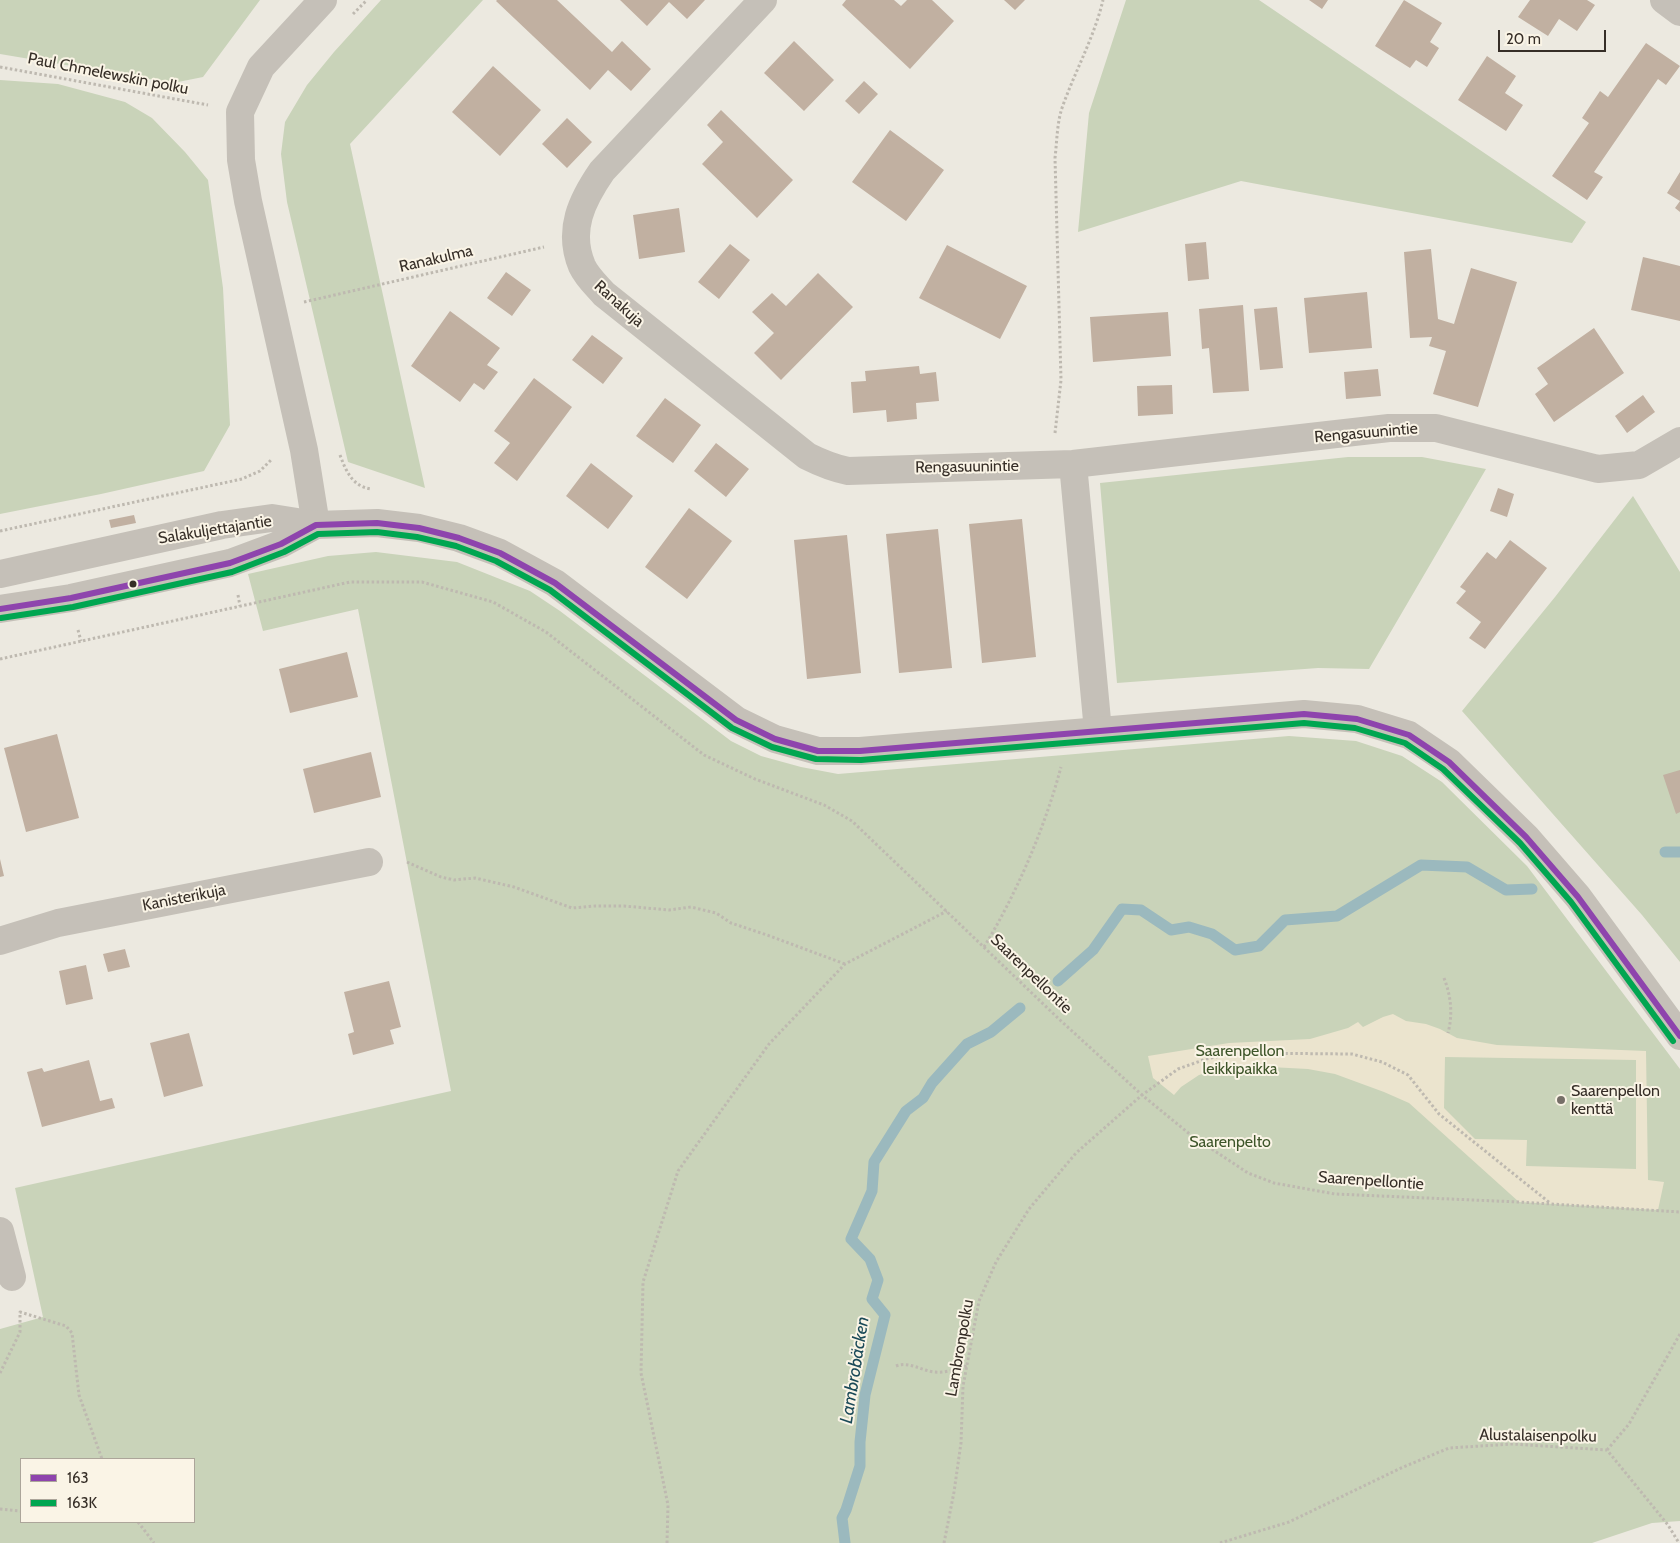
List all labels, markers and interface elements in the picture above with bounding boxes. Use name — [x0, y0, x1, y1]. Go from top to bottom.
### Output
scale bar — [1500, 20, 1608, 52]
text: 20 m — [1506, 30, 1541, 48]
street label: Paul Chmelewskin polku — [26, 49, 190, 99]
street label: Ranakulma — [397, 241, 475, 277]
street label: Ranakuja — [590, 277, 648, 331]
street label: Rengasuunintie — [1314, 419, 1418, 447]
street label: Rengasuunintie — [915, 456, 1019, 478]
street label: Salakuljettajantie — [157, 512, 273, 548]
unlabelled marker — [128, 579, 138, 589]
street label: Kanisterikuja — [141, 881, 227, 915]
street label: Saarenpellontie — [986, 930, 1076, 1018]
park label: Saarenpellon leikkipaikka — [1195, 1041, 1285, 1079]
place label: Saarenpellon kenttä — [1571, 1081, 1660, 1119]
marker: Saarenpellon kenttä — [1555, 1094, 1567, 1106]
park label: Saarenpelto — [1189, 1132, 1271, 1152]
street label: Saarenpellontie — [1318, 1168, 1424, 1194]
street label: Lambronpolku — [942, 1298, 978, 1398]
water label: Lambrobäcken — [836, 1315, 874, 1425]
street label: Alustalaisenpolku — [1479, 1425, 1597, 1447]
legend — [20, 1458, 195, 1523]
text: 163 — [67, 1469, 89, 1487]
text: 163K — [67, 1494, 97, 1512]

